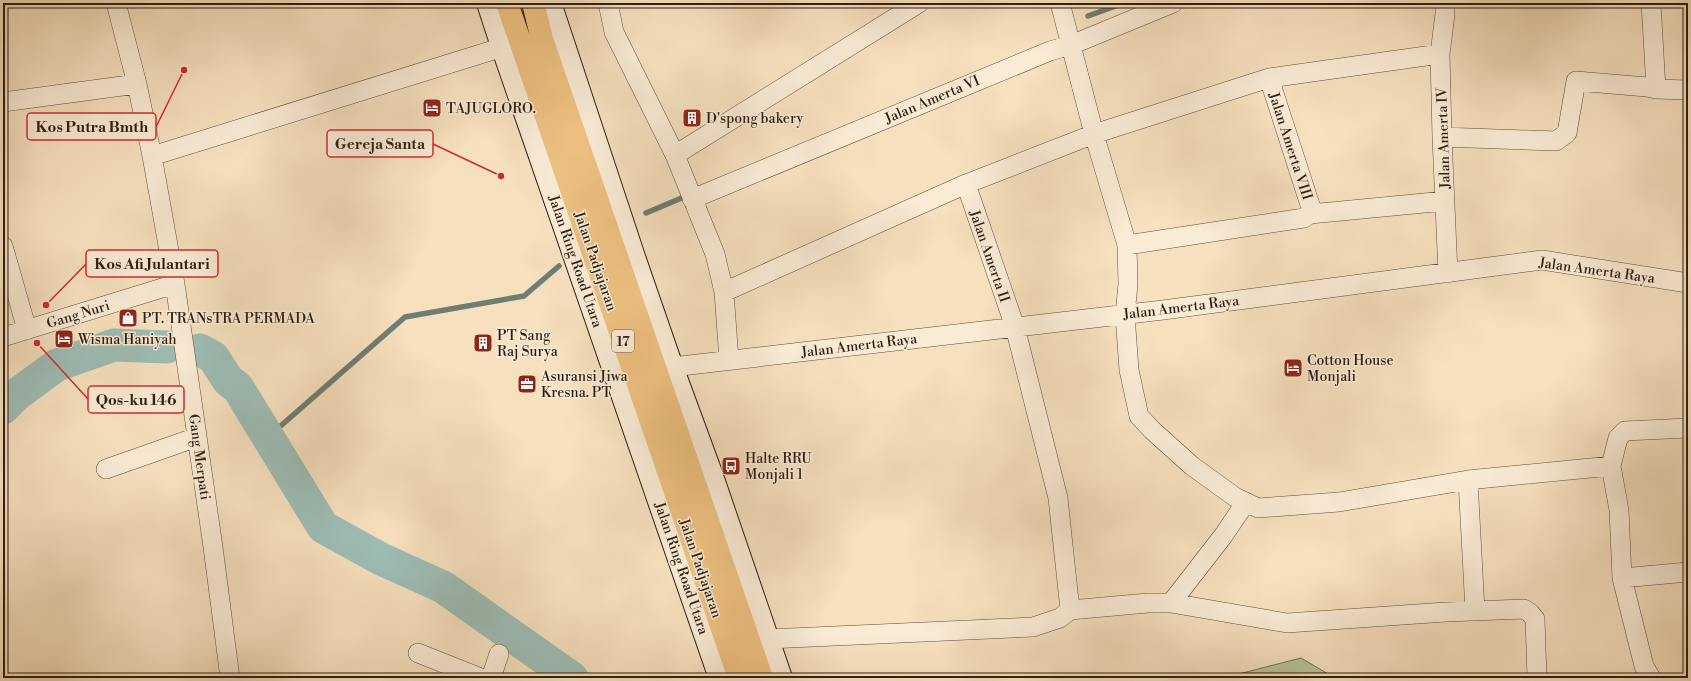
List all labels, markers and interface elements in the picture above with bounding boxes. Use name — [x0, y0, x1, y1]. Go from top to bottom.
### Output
street label: Jalan Amerta VI — [881, 72, 983, 128]
street label: Jalan Amerta IV — [1433, 86, 1455, 190]
street label: Jalan Amerta VIII — [1264, 89, 1316, 203]
hotel icon: TAJUGLORO. — [421, 97, 443, 119]
place label: TAJUGLORO. — [446, 100, 536, 118]
building icon: D'spong bakery — [681, 107, 703, 129]
place label: D'spong bakery — [706, 110, 803, 128]
callout: Kos Putra Bmth — [27, 113, 156, 140]
text: Kos Putra Bmth — [36, 118, 149, 137]
callout: Gereja Santa — [327, 130, 433, 157]
text: Gereja Santa — [335, 135, 426, 154]
street label: Jalan Ring Road Utara — [544, 192, 606, 331]
street label: Jalan Amerta II — [964, 207, 1014, 306]
street label: Jalan Padjajaran — [569, 208, 621, 314]
callout: Kos Afi Julantari — [86, 250, 218, 277]
street label: Jalan Amerta Raya — [1537, 254, 1657, 288]
text: Kos Afi Julantari — [94, 255, 210, 274]
street label: Jalan Amerta Raya — [1121, 292, 1241, 324]
street label: Gang Nuri — [45, 297, 112, 333]
shop icon: PT. TRANsTRA PERMADA — [117, 307, 139, 329]
place label: PT. TRANsTRA PERMADA — [142, 310, 315, 328]
place label: PT Sang Raj Surya — [497, 327, 559, 361]
hotel icon: Wisma Haniyah — [53, 328, 75, 350]
road number: 17 — [612, 330, 634, 352]
street label: Jalan Amerta Raya — [799, 330, 919, 362]
place label: Wisma Haniyah — [77, 331, 177, 349]
building icon: PT Sang Raj Surya — [472, 332, 494, 354]
place label: Cotton House Monjali — [1307, 352, 1393, 386]
hotel icon: Cotton House Monjali — [1282, 357, 1304, 379]
place label: Asuransi Jiwa Kresna. PT — [540, 368, 629, 402]
office icon: Asuransi Jiwa Kresna. PT — [516, 373, 538, 395]
callout: Qos-ku 146 — [88, 386, 184, 413]
text: Qos-ku 146 — [96, 391, 177, 410]
street label: Gang Merpati — [184, 413, 214, 502]
place label: Halte RRU Monjali 1 — [745, 450, 812, 484]
bus stop icon: Halte RRU Monjali 1 — [720, 455, 742, 477]
street label: Jalan Ring Road Utara — [650, 499, 712, 638]
street label: Jalan Padjajaran — [674, 515, 726, 621]

